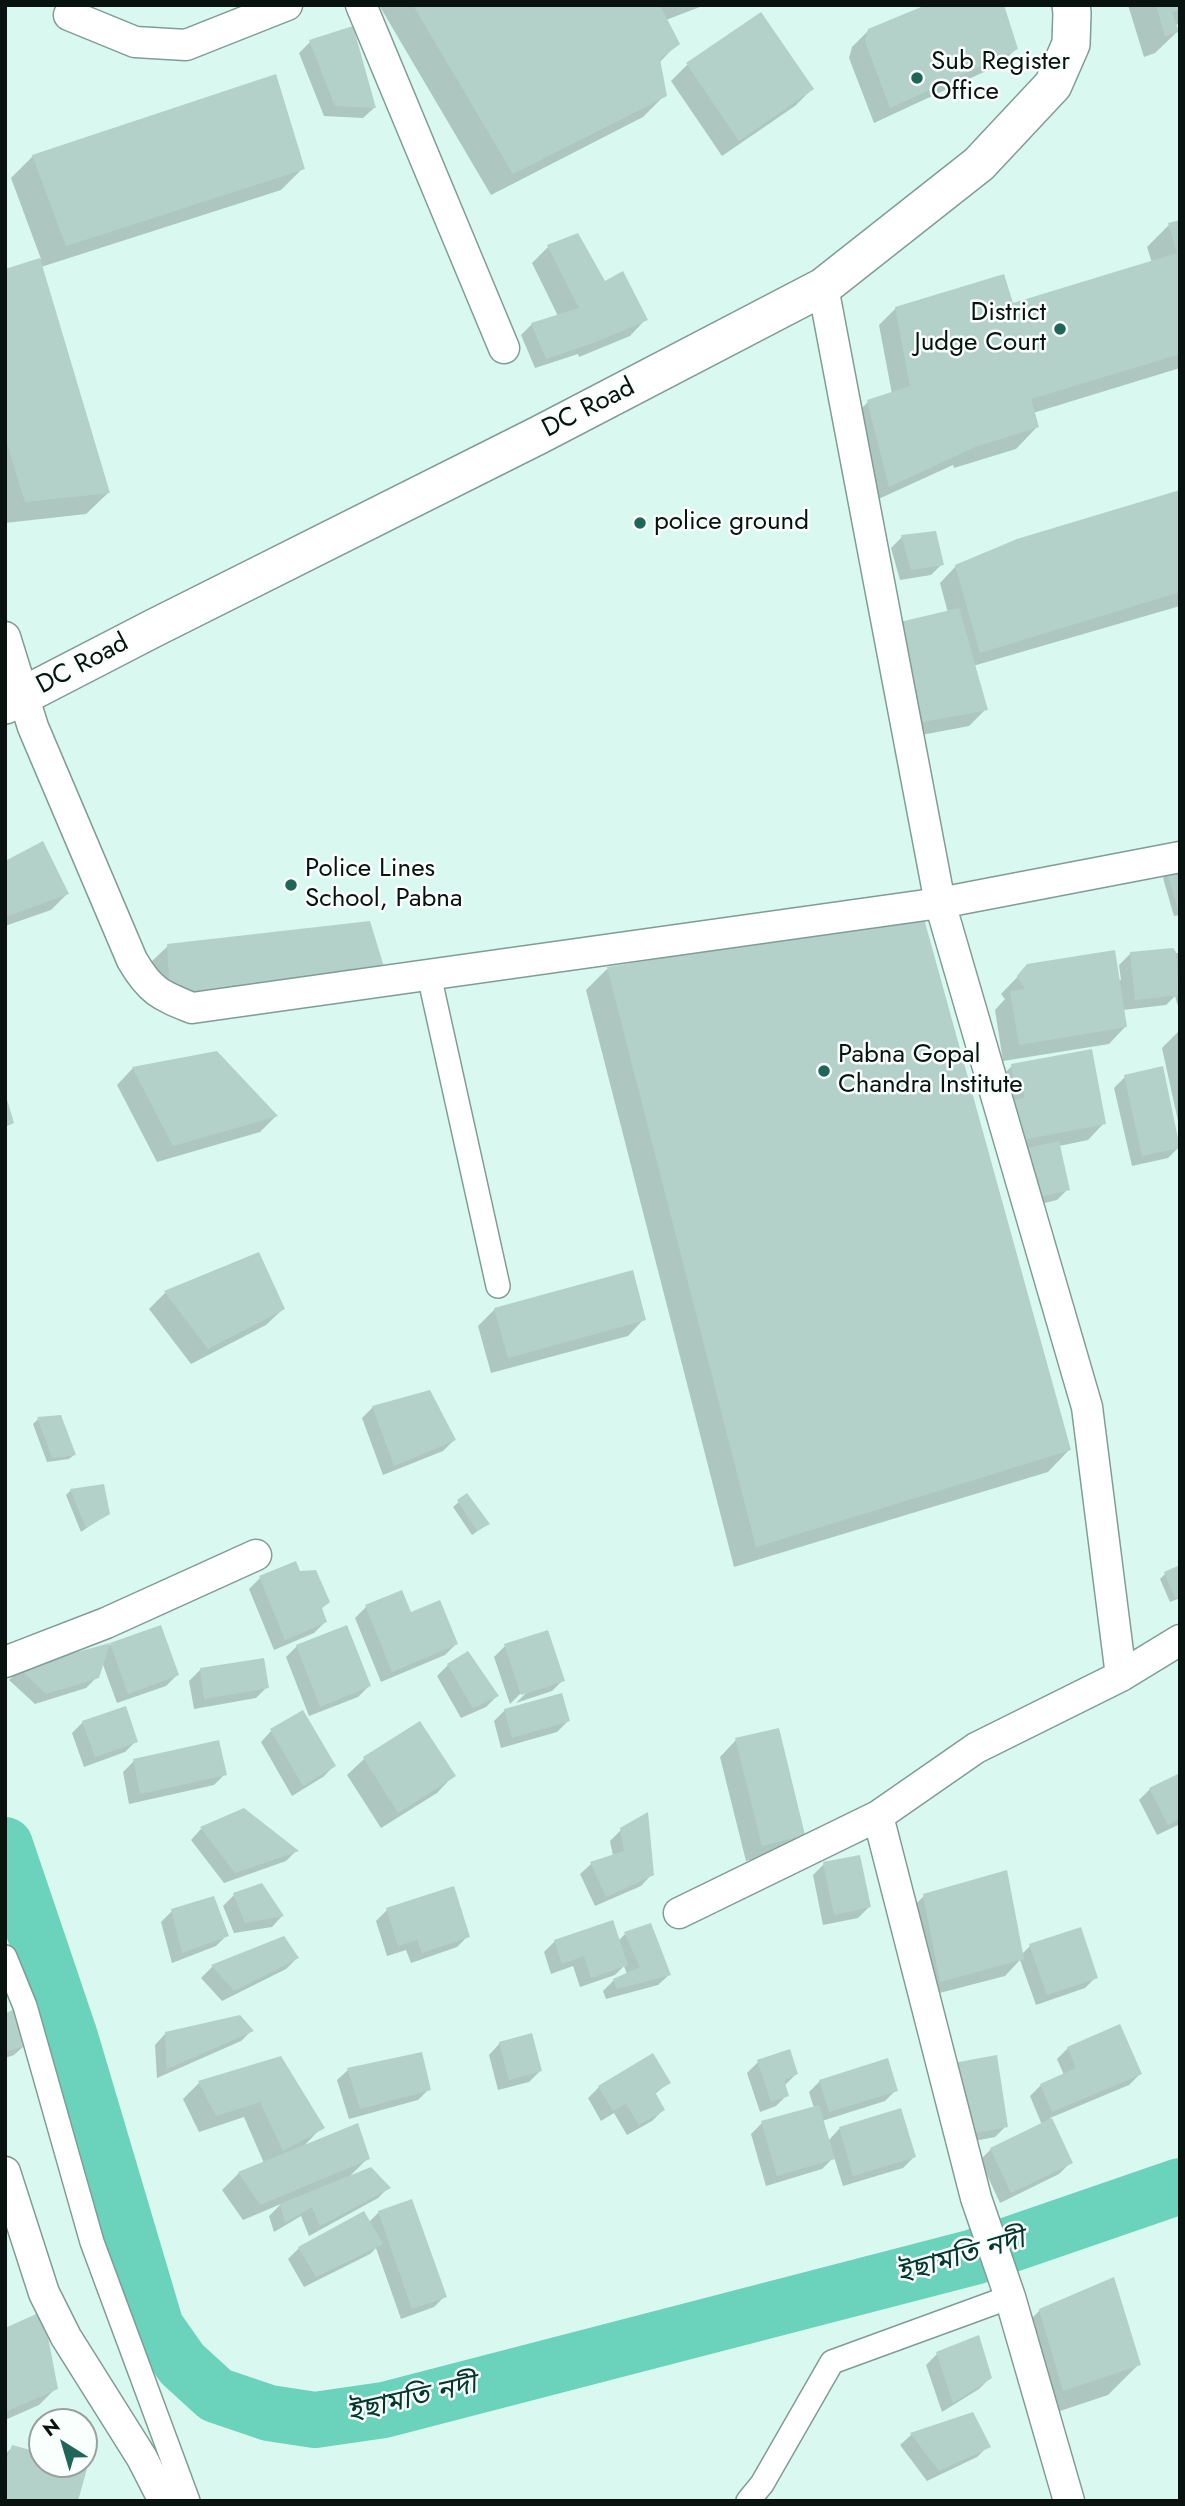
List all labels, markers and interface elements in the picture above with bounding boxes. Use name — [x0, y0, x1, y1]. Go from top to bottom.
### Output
place label: Sub Register Office — [931, 47, 1070, 108]
marker: Sub Register Office — [909, 70, 925, 86]
place label: District Judge Court — [914, 298, 1046, 360]
marker: District Judge Court — [1052, 321, 1068, 337]
street label: DC Road — [538, 373, 640, 445]
place label: police ground — [654, 507, 809, 539]
marker: police ground — [632, 515, 648, 531]
street label: DC Road — [32, 628, 134, 702]
place label: Police Lines School, Pabna — [305, 854, 462, 916]
marker: Police Lines School, Pabna — [283, 877, 299, 893]
place label: Pabna Gopal Chandra Institute — [838, 1040, 1023, 1102]
marker: Pabna Gopal Chandra Institute — [816, 1063, 832, 1079]
water label: ইছামতি নদী — [893, 2224, 1029, 2292]
water label: ইছামতি নদী — [344, 2369, 480, 2431]
north arrow — [28, 2408, 98, 2478]
text: N — [37, 2412, 65, 2443]

